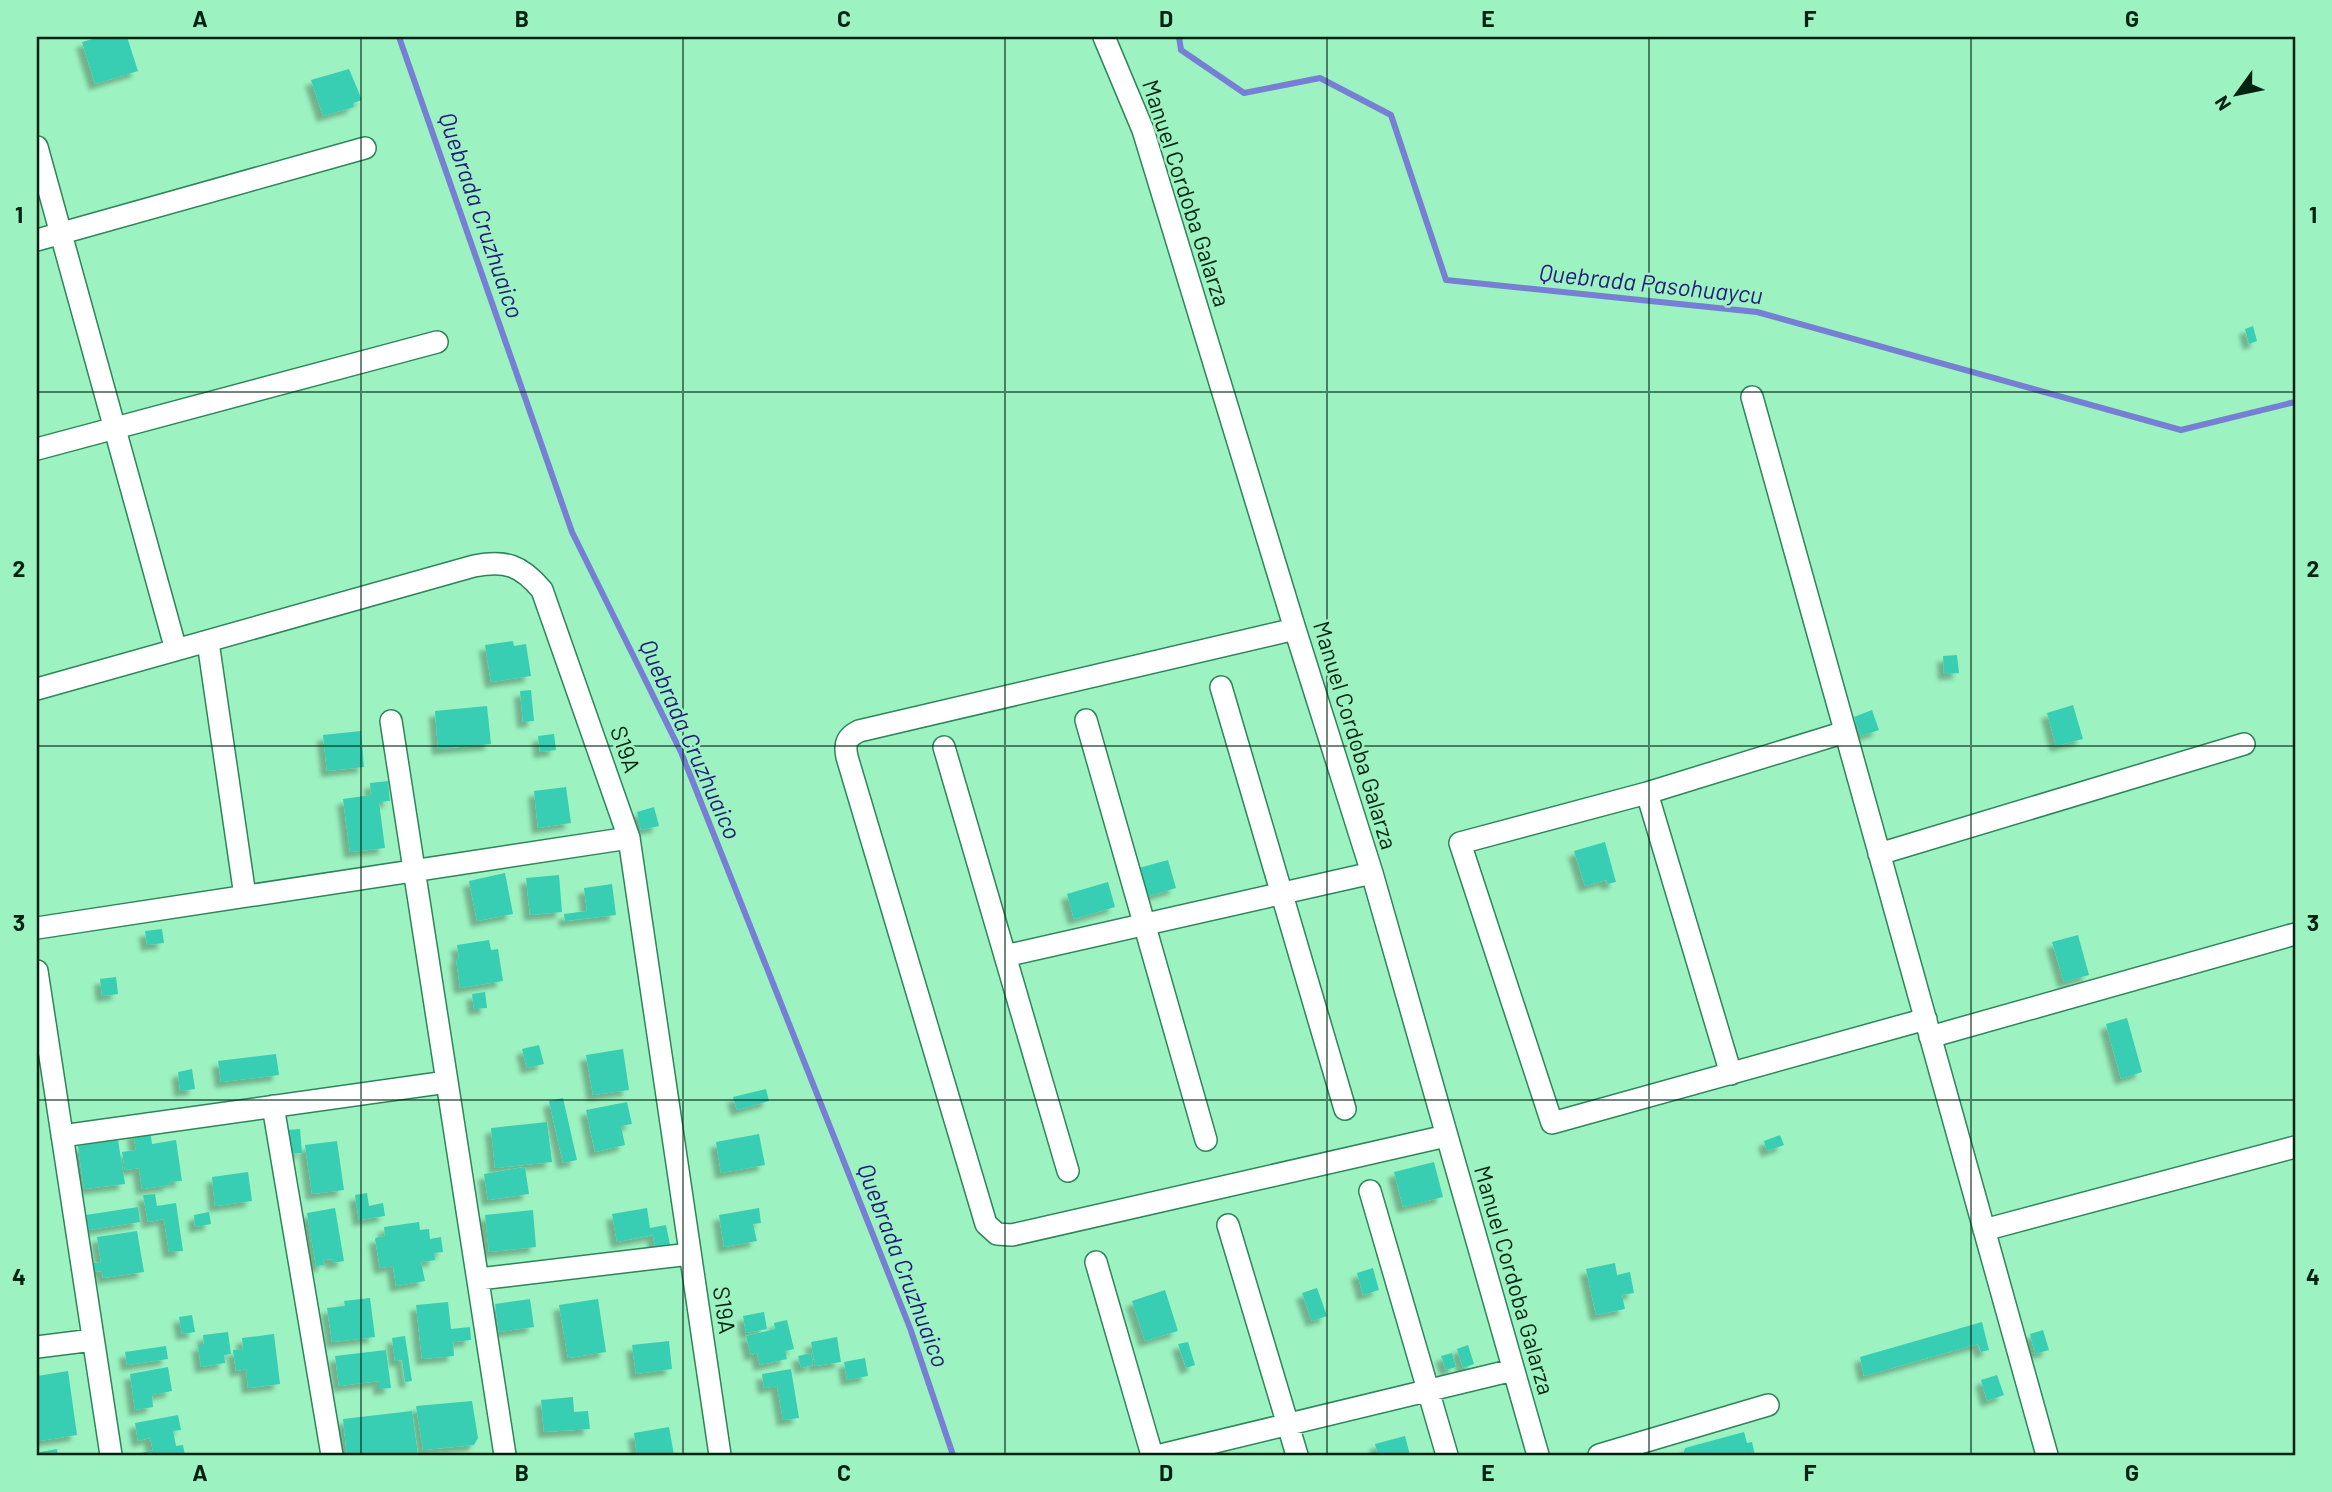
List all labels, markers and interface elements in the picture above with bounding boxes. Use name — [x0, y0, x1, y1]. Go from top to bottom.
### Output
text: A — [192, 4, 208, 32]
text: B — [515, 4, 529, 32]
text: C — [837, 4, 851, 32]
text: D — [1159, 4, 1173, 32]
text: E — [1481, 4, 1495, 32]
text: F — [1804, 4, 1817, 32]
text: G — [2125, 4, 2139, 32]
north arrow — [2202, 60, 2272, 130]
street label: Manuel Cordoba Galarza — [1137, 76, 1237, 310]
text: N — [2209, 92, 2235, 115]
water label: Quebrada Cruzhuaico — [433, 108, 531, 322]
text: 1 — [15, 200, 23, 228]
text: 1 — [2309, 200, 2317, 228]
water label: Quebrada Pasohuaycu — [1538, 257, 1764, 309]
text: 2 — [13, 554, 25, 582]
text: 2 — [2307, 554, 2319, 582]
street label: Manuel Cordoba Galarza — [1308, 618, 1404, 852]
water label: Quebrada Cruzhuaico — [634, 635, 748, 843]
street label: S19A — [605, 722, 647, 776]
text: 3 — [13, 908, 25, 936]
text: 3 — [2307, 908, 2319, 936]
water label: Quebrada Cruzhuaico — [852, 1159, 956, 1371]
street label: Manuel Cordoba Galarza — [1469, 1162, 1561, 1398]
text: 4 — [12, 1262, 26, 1290]
text: 4 — [2306, 1262, 2320, 1290]
street label: S19A — [708, 1285, 742, 1335]
text: A — [192, 1458, 208, 1486]
text: B — [515, 1458, 529, 1486]
text: C — [837, 1458, 851, 1486]
text: D — [1159, 1458, 1173, 1486]
text: E — [1481, 1458, 1495, 1486]
text: F — [1804, 1458, 1817, 1486]
text: G — [2125, 1458, 2139, 1486]

